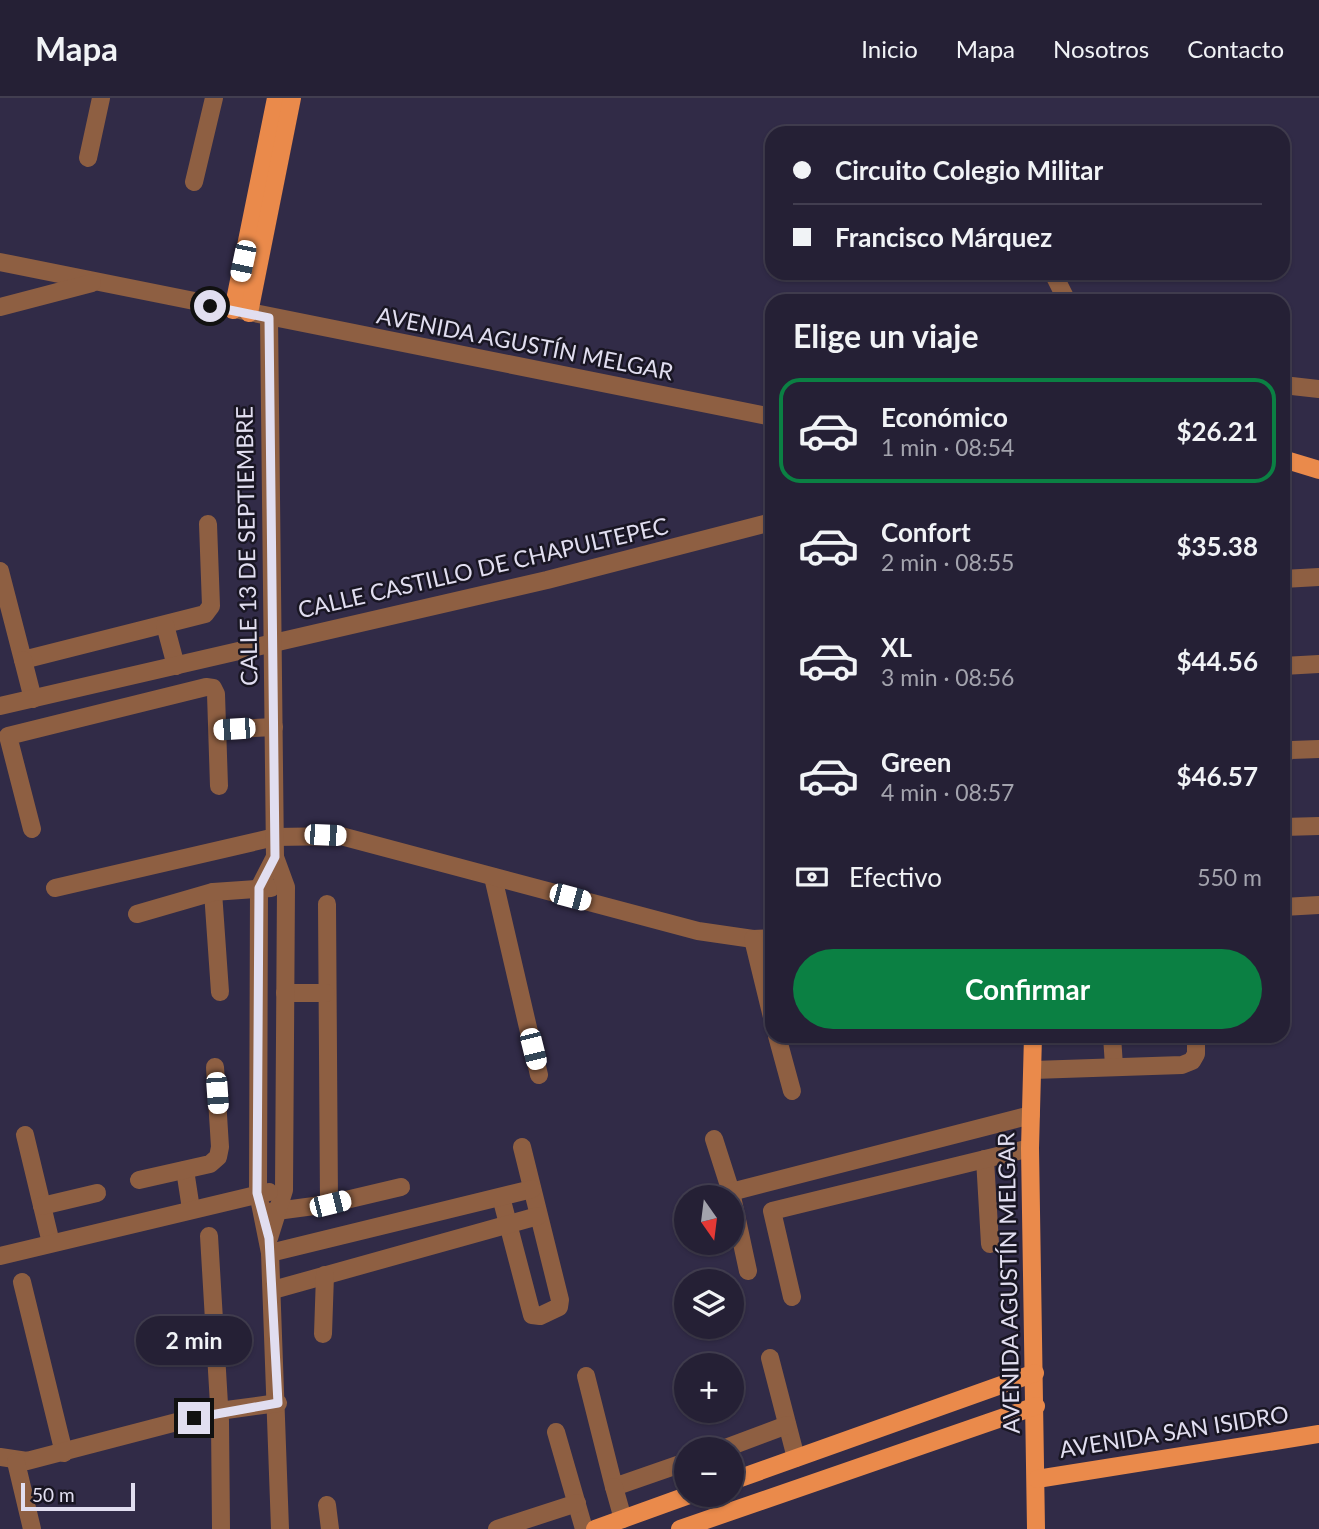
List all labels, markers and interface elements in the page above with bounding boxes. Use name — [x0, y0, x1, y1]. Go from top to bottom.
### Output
text: Mapa — [35, 28, 118, 68]
text: Inicio — [861, 34, 918, 63]
text: Mapa — [956, 34, 1015, 63]
text: Nosotros — [1053, 34, 1149, 63]
text: Contacto — [1187, 34, 1284, 63]
text: Circuito Colegio Militar — [835, 154, 1103, 186]
text: Francisco Márquez — [835, 221, 1052, 253]
car — [229, 238, 258, 284]
route start — [194, 290, 226, 322]
street label: AVENIDA AGUSTÍN MELGAR — [375, 301, 676, 386]
text: Elige un viaje — [793, 316, 978, 355]
icon: car — [797, 399, 860, 462]
text: Económico — [881, 401, 1008, 433]
street label: CALLE 13 DE SEPTIEMBRE — [230, 406, 262, 686]
text: $26.21 — [1176, 415, 1258, 447]
text: 1 min · 08:54 — [881, 433, 1014, 461]
street label: CALLE CASTILLO DE CHAPULTEPEC — [295, 511, 670, 623]
icon: car — [797, 514, 860, 577]
text: Confort — [881, 516, 971, 548]
text: $35.38 — [1176, 530, 1258, 562]
text: 2 min · 08:55 — [881, 548, 1014, 576]
icon: car — [797, 629, 860, 692]
text: XL — [881, 631, 912, 663]
text: $44.56 — [1176, 645, 1258, 677]
text: 3 min · 08:56 — [881, 663, 1014, 691]
car — [213, 717, 256, 741]
icon: car — [797, 744, 860, 807]
text: Green — [881, 746, 951, 778]
text: $46.57 — [1176, 760, 1258, 792]
text: 4 min · 08:57 — [881, 778, 1014, 806]
car — [304, 824, 347, 846]
icon: cash — [793, 858, 831, 896]
text: Efectivo — [849, 861, 942, 893]
text: 550 m — [1197, 863, 1262, 891]
car — [547, 881, 594, 913]
button: Confirmar — [793, 949, 1262, 1029]
car — [518, 1026, 549, 1072]
car — [206, 1071, 229, 1115]
street label: AVENIDA AGUSTÍN MELGAR — [991, 1132, 1025, 1434]
north arrow — [674, 1185, 744, 1255]
map controls — [674, 1185, 744, 1507]
car — [308, 1189, 353, 1219]
button: layers — [674, 1269, 744, 1339]
callout: 2 min — [136, 1316, 252, 1366]
text: 2 min — [165, 1326, 223, 1354]
button: + — [674, 1353, 744, 1423]
street label: AVENIDA SAN ISIDRO — [1057, 1399, 1290, 1463]
route end — [178, 1402, 210, 1434]
button: − — [674, 1437, 744, 1507]
scale bar — [21, 1480, 135, 1512]
text: 50 m — [32, 1483, 75, 1506]

